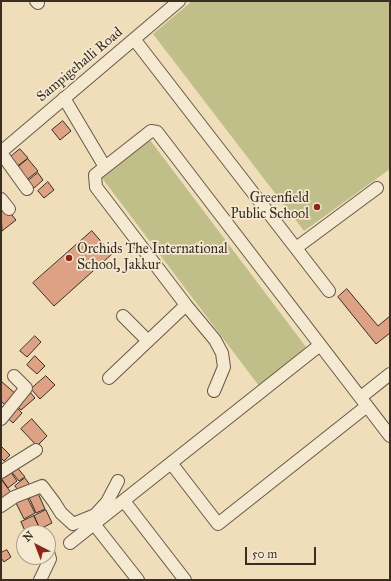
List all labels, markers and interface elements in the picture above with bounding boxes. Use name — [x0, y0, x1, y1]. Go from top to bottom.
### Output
street label: Sampigehalli Road — [34, 24, 126, 106]
place label: Greenfield Public School — [231, 191, 309, 224]
marker: Greenfield Public School — [312, 202, 322, 212]
place label: Orchids The International School, Jakkur — [77, 242, 228, 274]
marker: Orchids The International School, Jakkur — [64, 253, 74, 263]
north arrow — [16, 525, 56, 565]
text: N — [20, 528, 36, 544]
scale bar — [247, 539, 318, 565]
text: 50 m — [252, 547, 277, 561]

